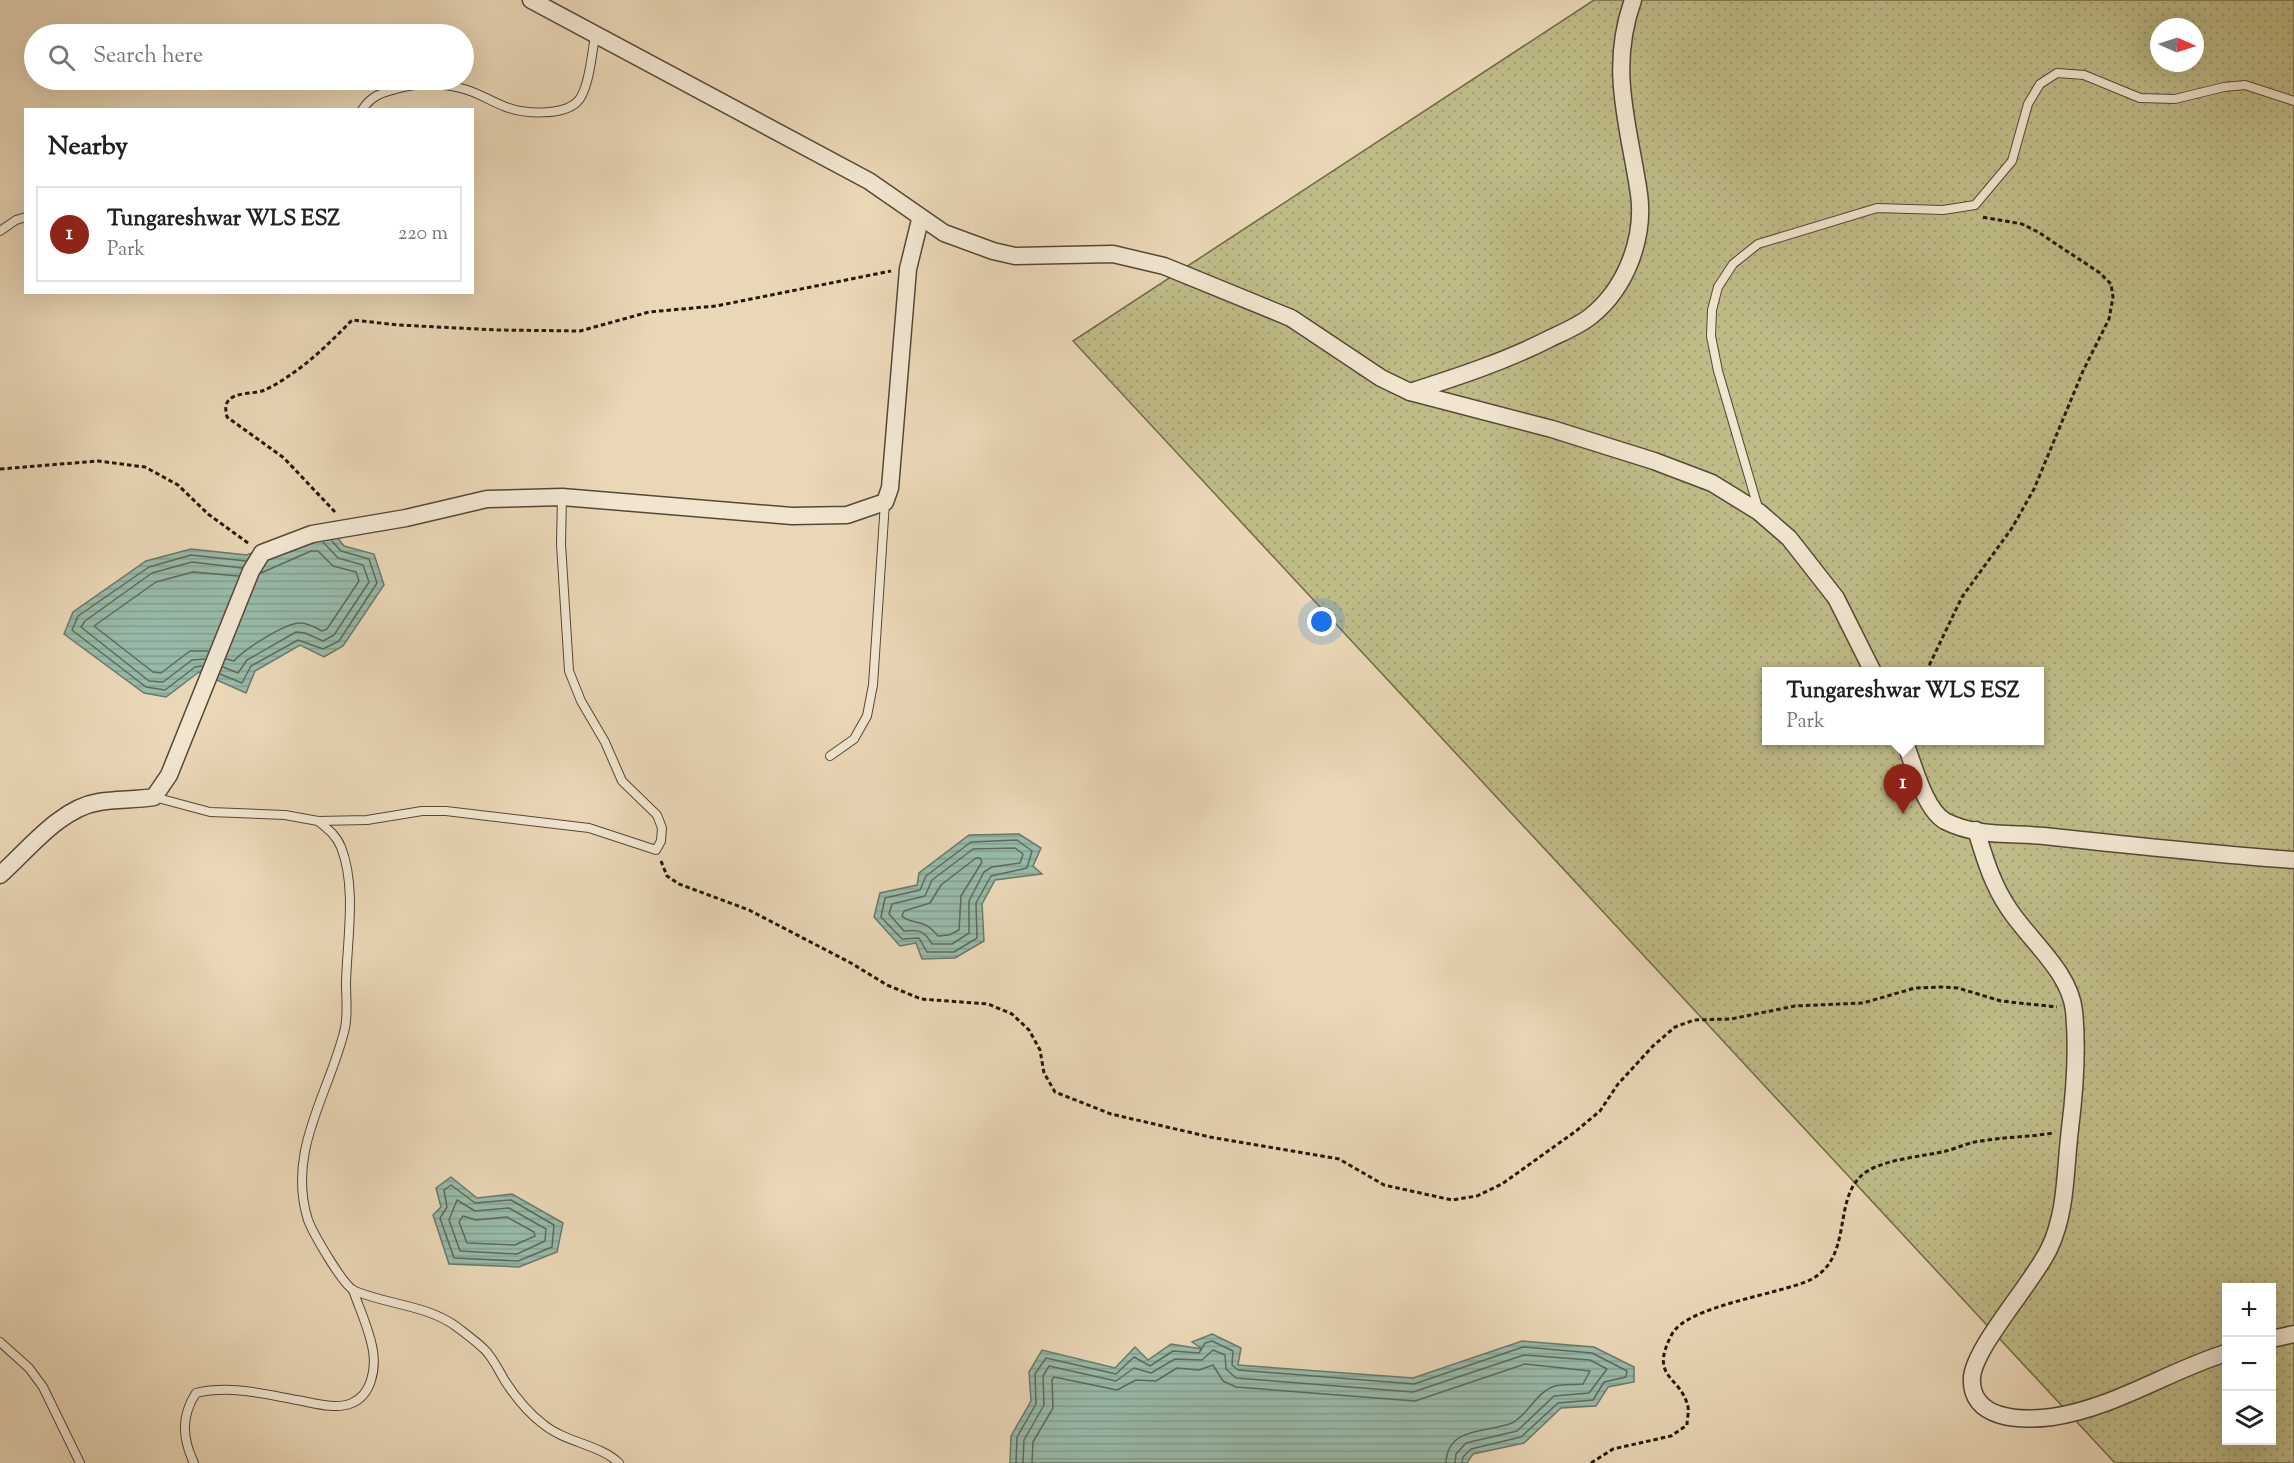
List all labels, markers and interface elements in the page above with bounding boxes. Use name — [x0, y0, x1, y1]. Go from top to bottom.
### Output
north arrow — [2150, 18, 2204, 72]
search box — [24, 24, 474, 90]
icon: search — [45, 41, 78, 74]
text: Search here — [93, 41, 203, 73]
text: Nearby — [48, 129, 128, 166]
text: Tungareshwar WLS ESZ — [107, 204, 340, 236]
text: 1 — [66, 220, 73, 249]
text: 220 m — [398, 220, 448, 249]
text: Park — [107, 236, 145, 265]
your location — [1307, 607, 1336, 636]
popup — [1762, 667, 2044, 745]
text: Tungareshwar WLS ESZ — [1787, 676, 2019, 708]
text: Park — [1787, 708, 1825, 737]
pin: 1 — [1884, 764, 1922, 814]
map controls — [2222, 1283, 2276, 1445]
button: + — [2222, 1283, 2276, 1337]
button: − — [2222, 1337, 2276, 1391]
button: layers — [2222, 1391, 2276, 1445]

